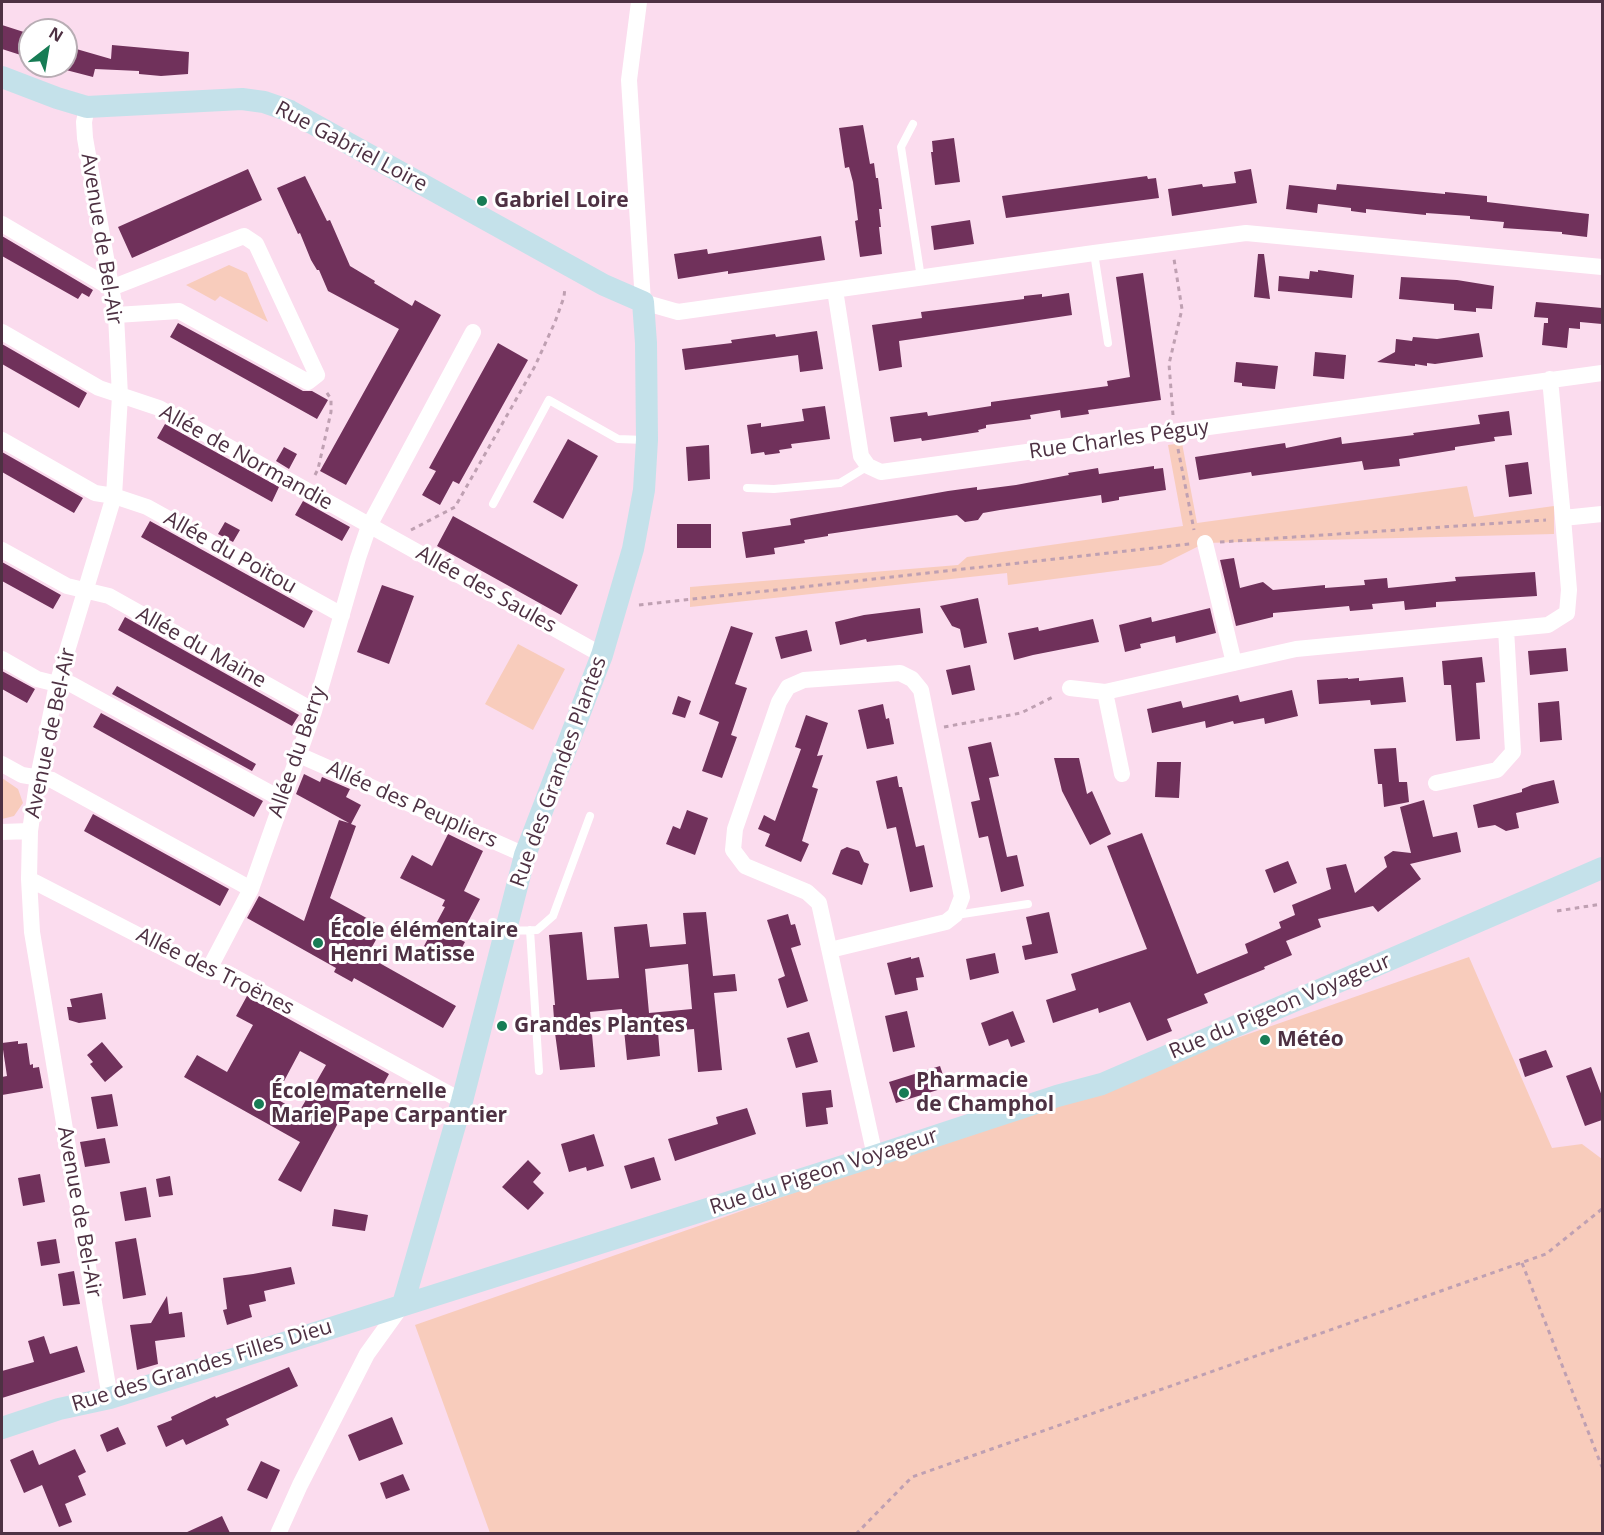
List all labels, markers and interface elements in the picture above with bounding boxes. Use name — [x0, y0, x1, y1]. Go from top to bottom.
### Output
north arrow — [18, 18, 78, 78]
text: N — [45, 22, 67, 47]
street label: Rue Gabriel Loire — [271, 96, 431, 198]
street label: Avenue de Bel-Air — [75, 151, 127, 327]
place label: Gabriel Loire — [494, 188, 629, 214]
marker: Gabriel Loire — [475, 194, 489, 208]
street label: Allée de Normandie — [155, 400, 337, 516]
street label: Rue Charles Péguy — [1028, 415, 1210, 465]
street label: Allée du Poitou — [159, 506, 301, 600]
street label: Allée des Saules — [412, 541, 560, 639]
street label: Allée du Maine — [132, 602, 270, 694]
street label: Avenue de Bel-Air — [21, 646, 81, 820]
street label: Rue des Grandes Plantes — [506, 653, 612, 891]
street label: Allée du Berry — [264, 683, 332, 821]
street label: Allée des Peupliers — [323, 756, 501, 854]
place label: École élémentaire Henri Matisse — [330, 918, 518, 968]
street label: Allée des Troënes — [132, 923, 298, 1021]
marker: École élémentaire Henri Matisse — [311, 936, 325, 950]
street label: Rue du Pigeon Voyageur — [1165, 949, 1395, 1065]
place label: Grandes Plantes — [514, 1013, 685, 1039]
marker: Grandes Plantes — [495, 1019, 509, 1033]
place label: Météo — [1277, 1027, 1344, 1053]
marker: Météo — [1258, 1033, 1272, 1047]
place label: Pharmacie de Champhol — [916, 1068, 1054, 1118]
place label: École maternelle Marie Pape Carpantier — [271, 1079, 507, 1129]
marker: Pharmacie de Champhol — [897, 1086, 911, 1100]
marker: École maternelle Marie Pape Carpantier — [252, 1097, 266, 1111]
street label: Rue du Pigeon Voyageur — [707, 1123, 941, 1221]
street label: Avenue de Bel-Air — [52, 1125, 106, 1299]
street label: Rue des Grandes Filles Dieu — [69, 1314, 335, 1418]

